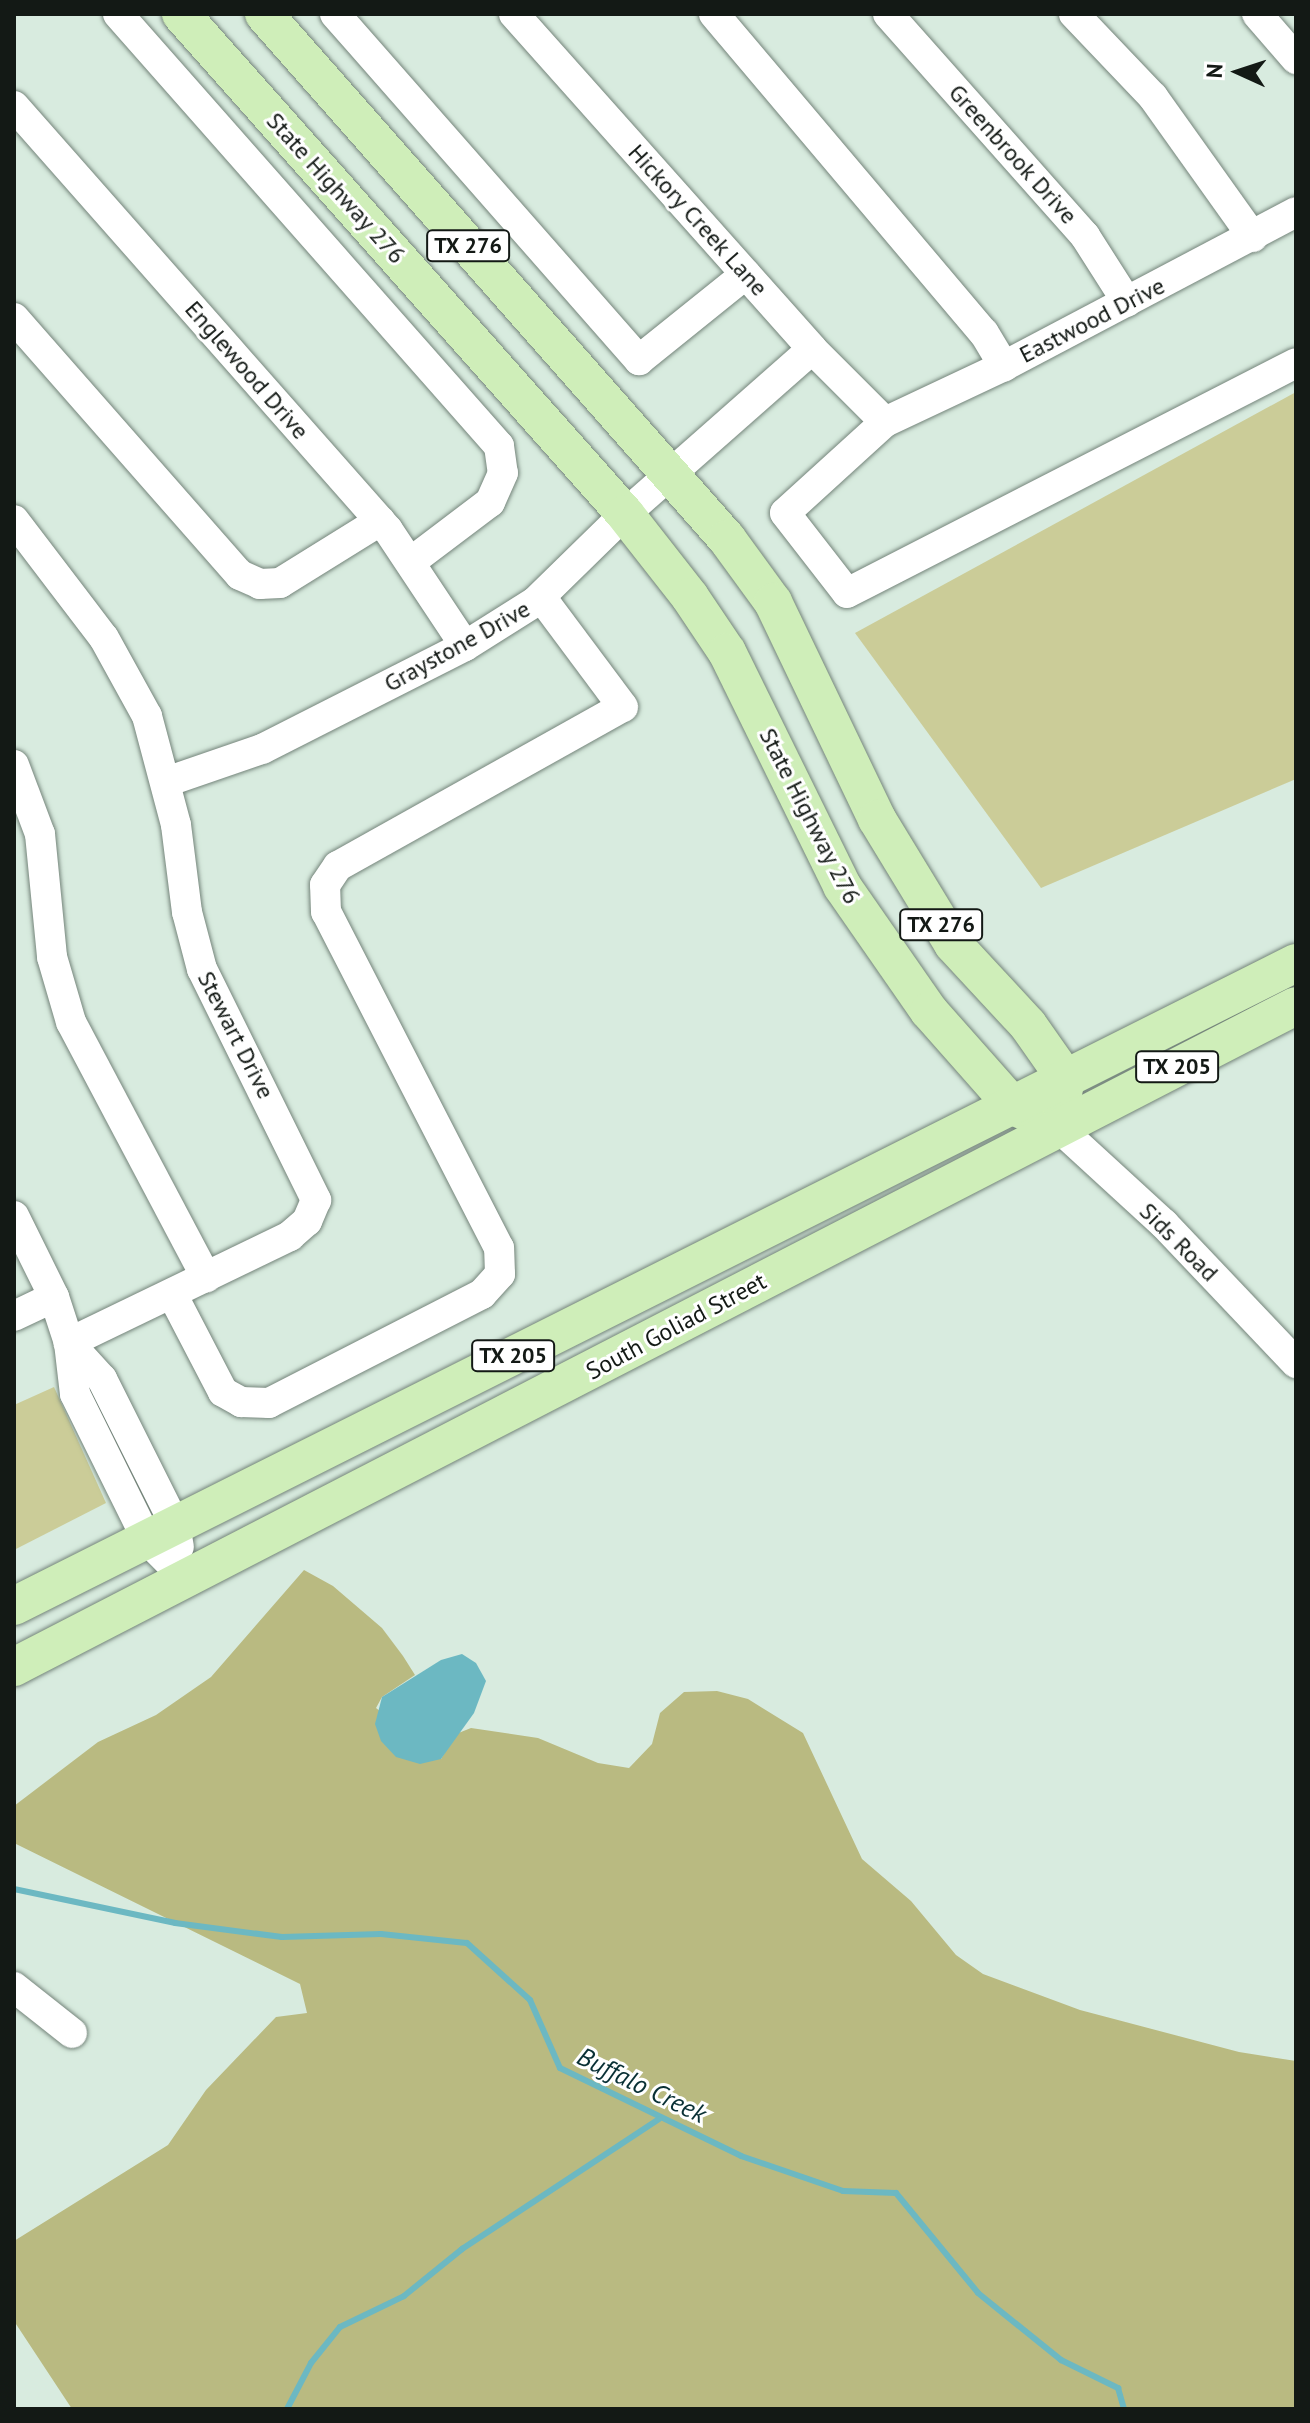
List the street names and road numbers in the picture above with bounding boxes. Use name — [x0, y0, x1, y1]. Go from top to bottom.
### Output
street label: Greenbrook Drive — [943, 78, 1083, 230]
street label: State Highway 276 — [260, 106, 412, 270]
street label: Hickory Creek Lane — [622, 138, 774, 302]
road number: TX 276 — [424, 228, 512, 264]
street label: Eastwood Drive — [1015, 271, 1169, 369]
street label: Englewood Drive — [179, 295, 315, 445]
street label: Graystone Drive — [379, 594, 535, 698]
street label: State Highway 276 — [753, 723, 867, 909]
road number: TX 276 — [897, 907, 985, 943]
street label: Stewart Drive — [192, 966, 280, 1104]
road number: TX 205 — [1133, 1049, 1221, 1085]
street label: Sids Road — [1134, 1197, 1224, 1287]
street label: South Goliad Street — [581, 1266, 771, 1386]
road number: TX 205 — [469, 1338, 557, 1374]

